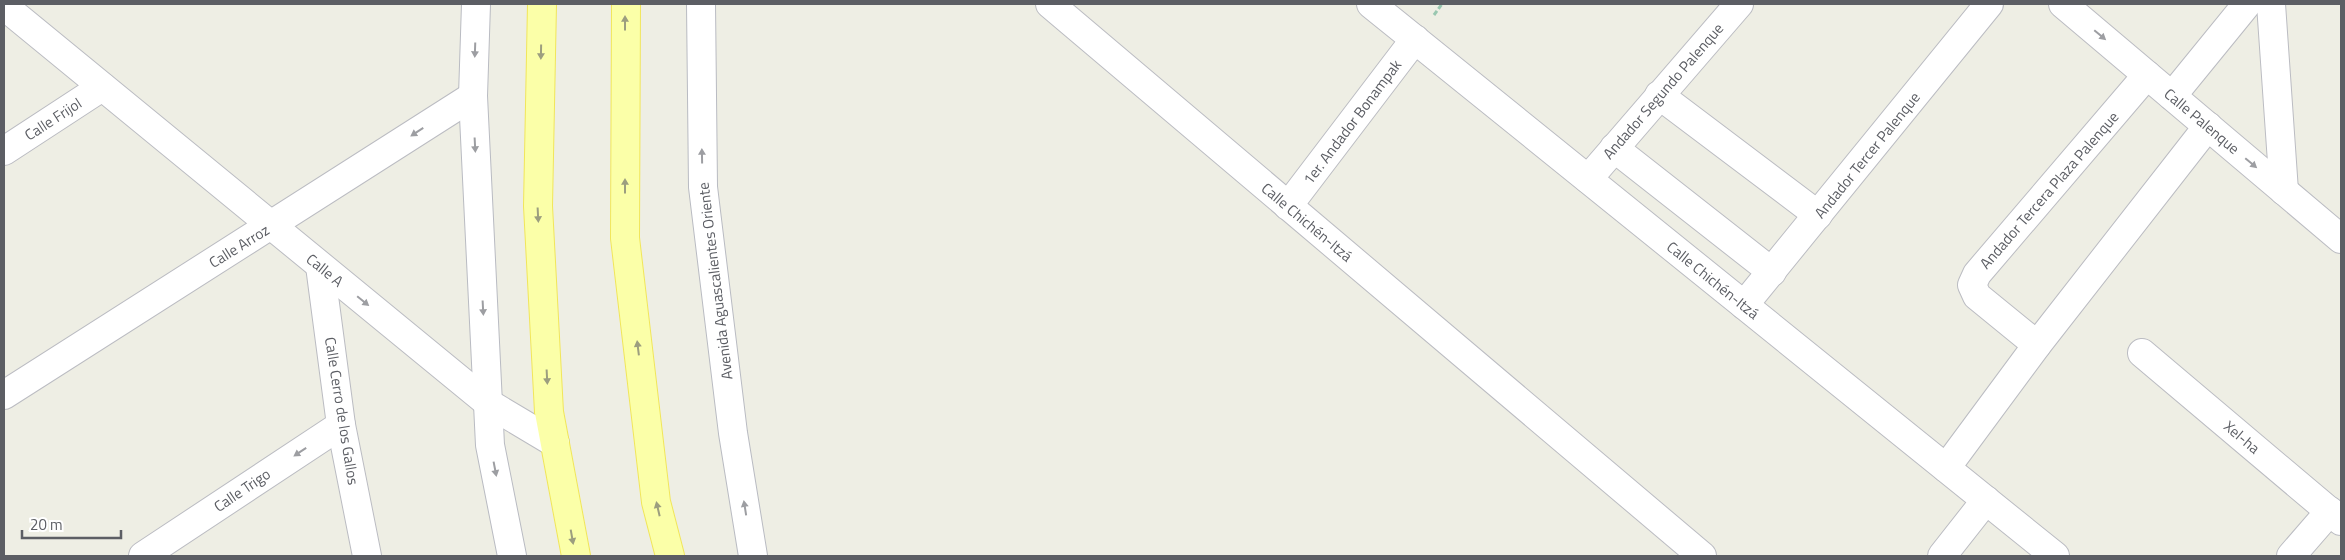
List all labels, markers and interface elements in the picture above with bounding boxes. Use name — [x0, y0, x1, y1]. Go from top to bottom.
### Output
one-way arrow — [622, 15, 630, 31]
street label: Andador Segundo Palenque — [1597, 18, 1729, 164]
one-way arrow — [2093, 30, 2106, 41]
one-way arrow — [470, 42, 478, 58]
one-way arrow — [536, 45, 544, 61]
street label: 1er. Andador Bonampak — [1297, 55, 1407, 189]
street label: Calle Palenque — [2159, 83, 2245, 159]
street label: Andador Tercer Palenque — [1809, 87, 1925, 223]
street label: Calle Frijol — [20, 92, 86, 146]
street label: Andador Tercera Plaza Palenque — [1974, 106, 2124, 274]
one-way arrow — [411, 127, 424, 137]
one-way arrow — [472, 137, 480, 153]
one-way arrow — [698, 148, 706, 164]
one-way arrow — [2244, 157, 2257, 168]
street label: Calle Chichén-Itzá — [1256, 177, 1358, 267]
one-way arrow — [621, 178, 629, 194]
street label: Avenida Aguascalientes Oriente — [691, 181, 739, 381]
one-way arrow — [535, 207, 543, 223]
street label: Calle Arroz — [204, 218, 274, 274]
street label: Calle Chichén-Itzá — [1662, 235, 1765, 325]
street label: Calle A — [301, 248, 349, 292]
one-way arrow — [356, 295, 369, 306]
one-way arrow — [480, 300, 488, 316]
street label: Calle Cerro de los Gallos — [319, 335, 365, 487]
one-way arrow — [634, 339, 642, 355]
one-way arrow — [544, 369, 552, 385]
street label: Xel-ha — [2219, 415, 2266, 459]
one-way arrow — [294, 447, 307, 457]
street label: Calle Trigo — [209, 462, 275, 517]
one-way arrow — [491, 462, 499, 477]
one-way arrow — [741, 500, 749, 516]
one-way arrow — [654, 501, 662, 516]
scale bar — [22, 508, 121, 540]
text: 20 m — [30, 513, 63, 536]
one-way arrow — [569, 530, 577, 546]

